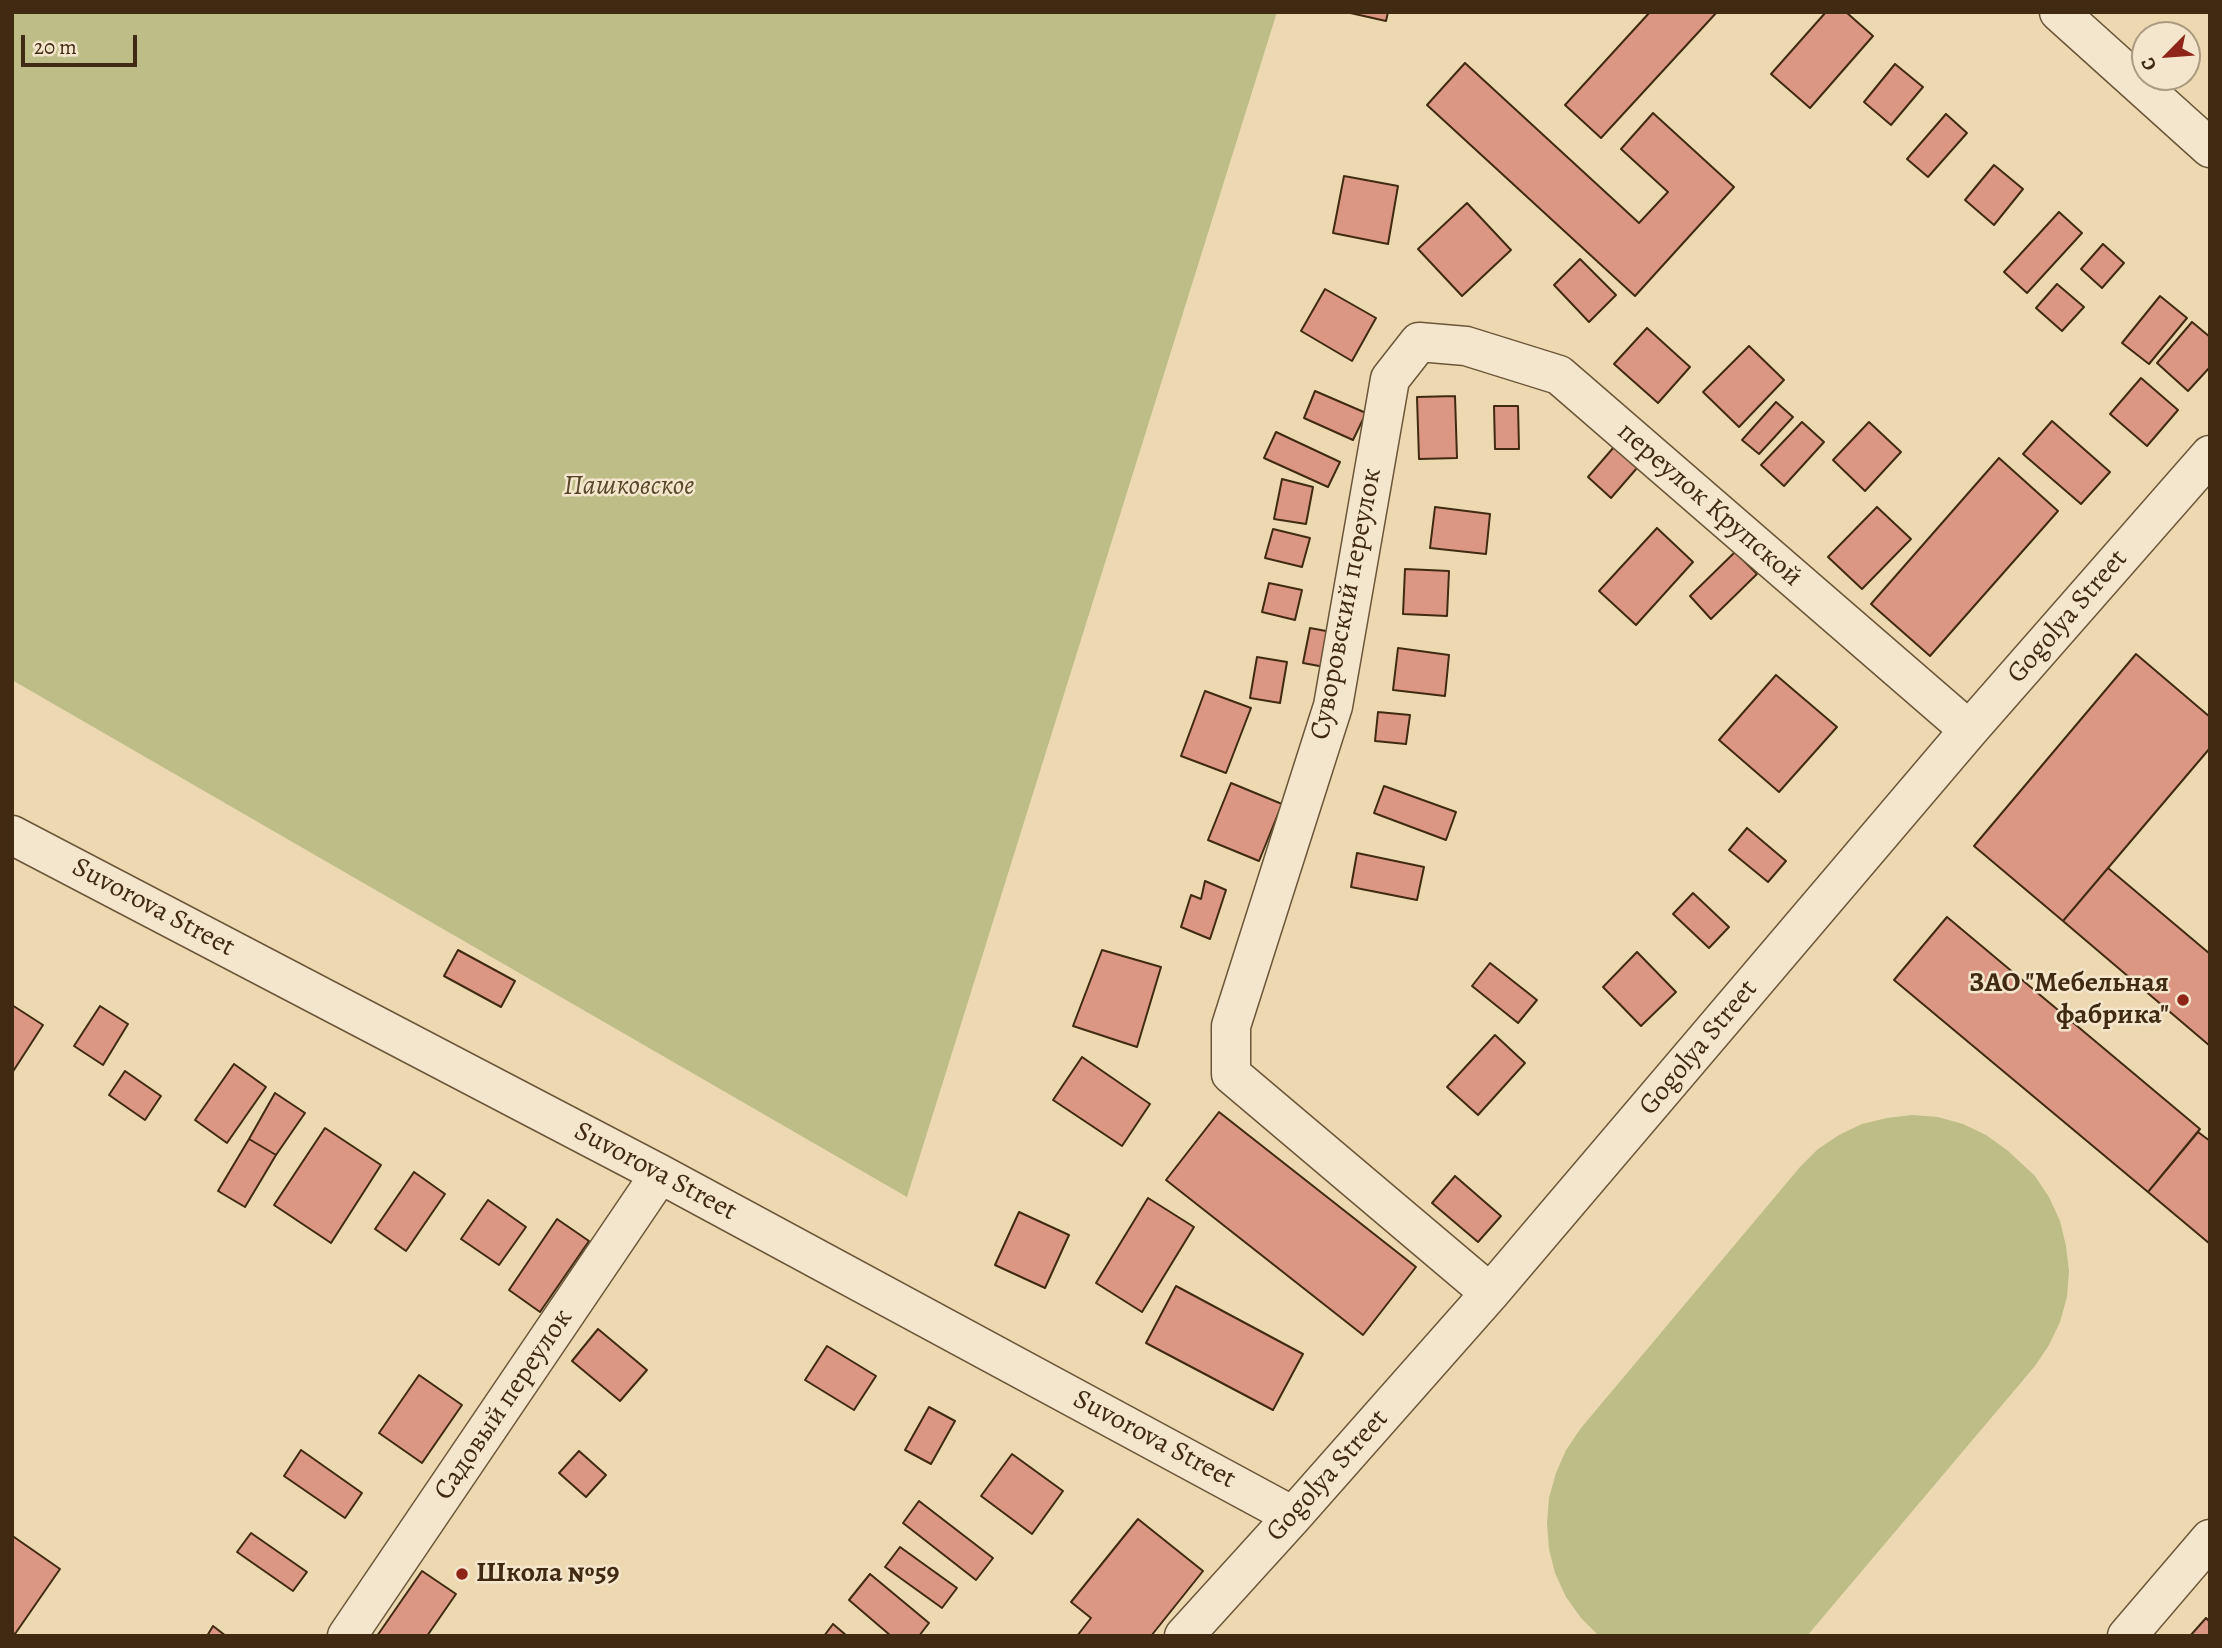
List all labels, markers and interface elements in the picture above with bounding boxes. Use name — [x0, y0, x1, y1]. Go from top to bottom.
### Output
scale bar — [24, 21, 140, 65]
north arrow — [2131, 21, 2201, 91]
text: 20 m — [34, 33, 77, 61]
text: С — [2135, 53, 2163, 75]
street label: переулок Крупской — [1610, 416, 1808, 594]
street label: Суворовский переулок — [1304, 465, 1390, 743]
park label: Пашковское — [564, 470, 694, 504]
street label: Gogolya Street — [2001, 543, 2135, 691]
street label: Suvorova Street — [66, 851, 240, 965]
place label: ЗАО "Мебельная фабрика" — [1969, 967, 2169, 1033]
street label: Gogolya Street — [1633, 973, 1765, 1123]
marker: ЗАО "Мебельная фабрика" — [2175, 992, 2191, 1008]
street label: Suvorova Street — [568, 1115, 742, 1229]
street label: Садовый переулок — [428, 1303, 580, 1507]
street label: Suvorova Street — [1067, 1383, 1241, 1497]
street label: Gogolya Street — [1260, 1403, 1396, 1549]
place label: Школа №59 — [476, 1557, 620, 1591]
marker: Школа №59 — [454, 1566, 470, 1582]

